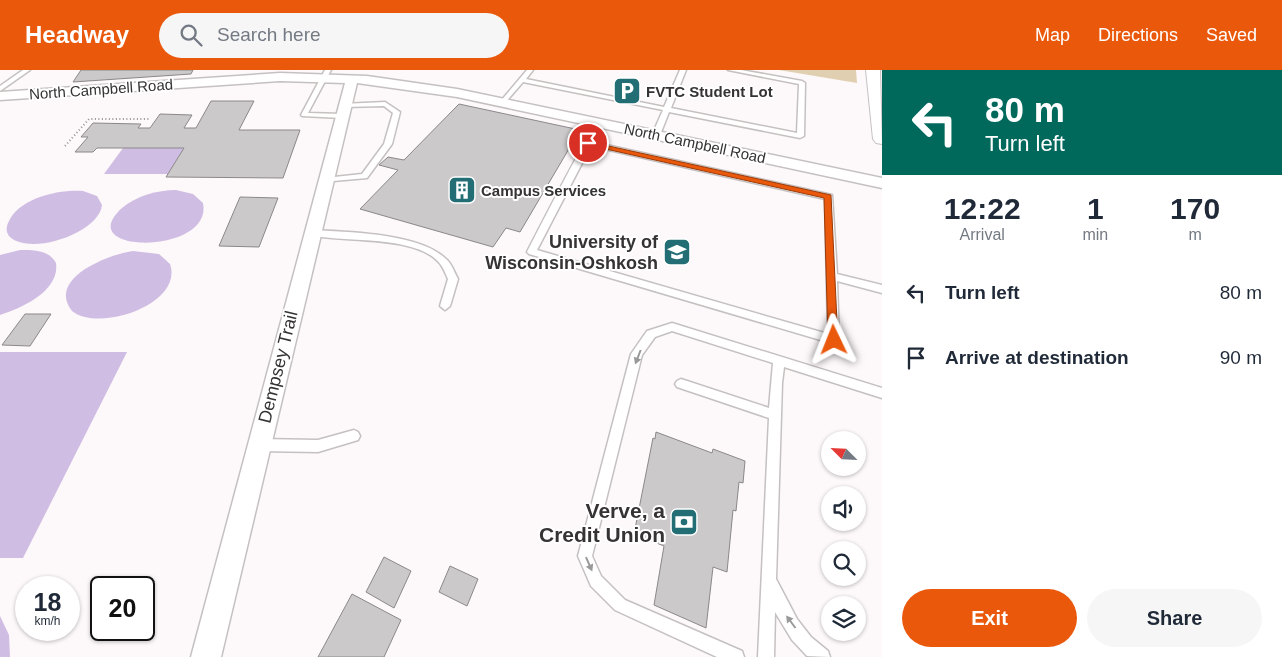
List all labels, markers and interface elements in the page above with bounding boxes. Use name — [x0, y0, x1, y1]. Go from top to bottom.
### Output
search box — [159, 13, 509, 58]
text: Headway — [25, 21, 129, 48]
icon: search — [177, 21, 205, 49]
text: Search here — [217, 24, 321, 45]
text: Map — [1035, 25, 1070, 45]
text: Directions — [1098, 25, 1178, 45]
text: Saved — [1206, 25, 1257, 45]
street label: North Campbell Road — [28, 75, 174, 103]
parking icon: FVTC Student Lot — [612, 76, 642, 106]
place label: FVTC Student Lot — [646, 83, 773, 100]
icon: left — [902, 90, 967, 155]
text: 80 m — [985, 90, 1065, 129]
street label: North Campbell Road — [623, 120, 767, 166]
pin — [567, 122, 609, 164]
icon: arrive — [574, 129, 602, 157]
text: Turn left — [985, 131, 1065, 156]
building icon: Campus Services — [447, 175, 477, 205]
place label: Campus Services — [481, 182, 606, 199]
text: 12:22 — [944, 192, 1021, 225]
text: 1 — [1087, 192, 1104, 225]
text: 170 — [1170, 192, 1220, 225]
text: Arrival — [960, 226, 1005, 243]
text: min — [1082, 226, 1108, 243]
text: m — [1188, 226, 1202, 243]
place label: University of Wisconsin-Oshkosh — [485, 232, 659, 273]
school or university icon: University of Wisconsin-Oshkosh — [662, 237, 692, 267]
icon: left — [902, 279, 930, 307]
text: Turn left — [945, 282, 1020, 303]
text: 80 m — [1220, 282, 1262, 303]
street label: Dempsey Trail — [254, 309, 302, 425]
position arrow — [807, 313, 859, 365]
icon: arrive — [902, 344, 930, 372]
text: Arrive at destination — [945, 347, 1129, 368]
text: 90 m — [1220, 347, 1262, 368]
one-way arrow — [634, 350, 642, 365]
north arrow — [821, 431, 866, 476]
map controls — [821, 431, 866, 641]
button: sound — [821, 486, 866, 531]
place label: Verve, a Credit Union — [539, 499, 665, 546]
bank icon: Verve, a Credit Union — [669, 507, 699, 537]
button: search — [821, 541, 866, 586]
one-way arrow — [585, 557, 593, 571]
speed limit sign: 20 — [90, 576, 155, 641]
text: 18 — [34, 588, 61, 616]
button: Exit — [902, 589, 1077, 647]
button: Share — [1087, 589, 1262, 647]
button: layers — [821, 596, 866, 641]
text: km/h — [34, 614, 61, 628]
one-way arrow — [785, 616, 796, 629]

